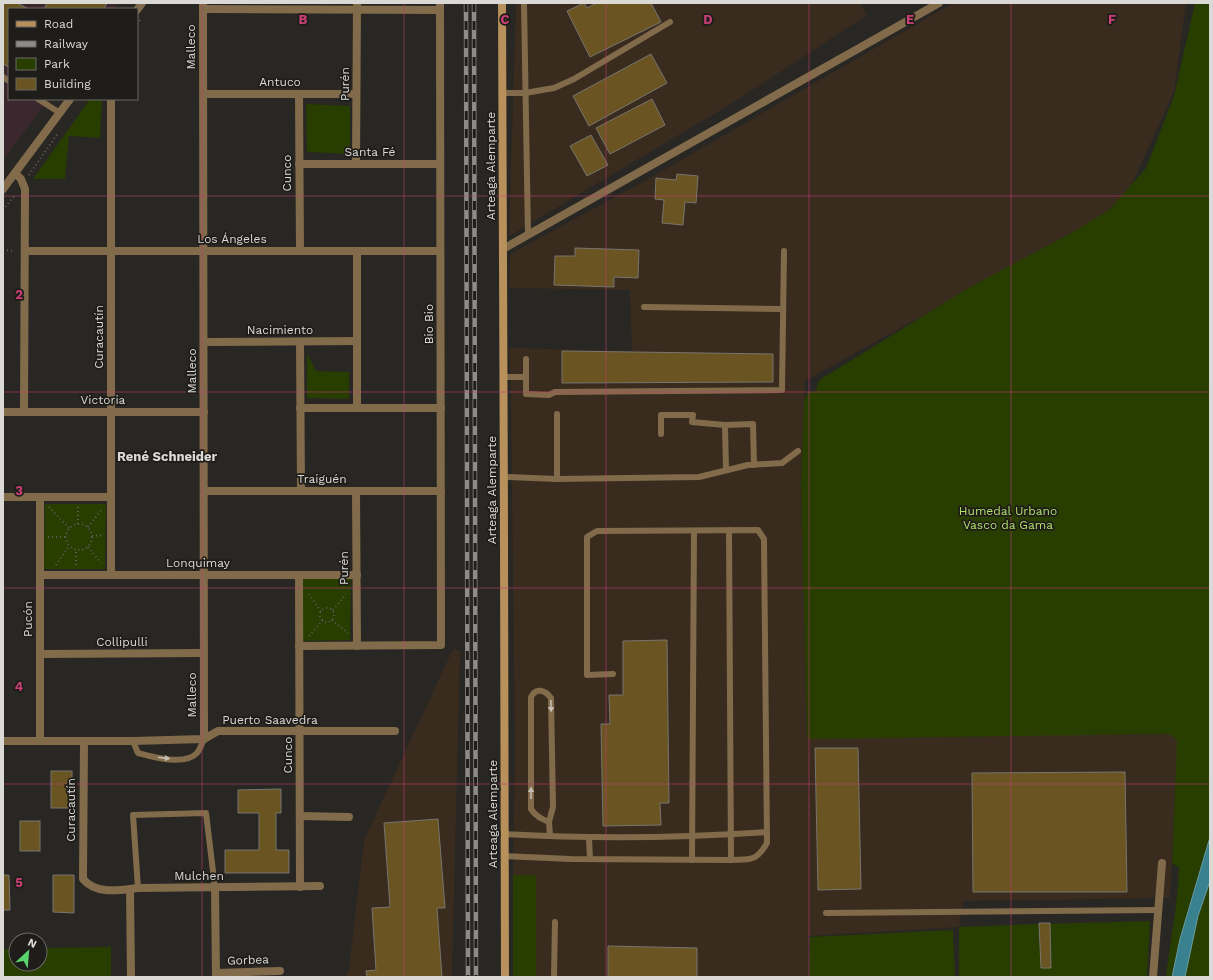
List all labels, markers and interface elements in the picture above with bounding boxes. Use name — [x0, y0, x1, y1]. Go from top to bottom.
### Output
legend — [8, 8, 138, 100]
text: B — [299, 12, 308, 27]
text: C — [501, 12, 510, 27]
text: D — [703, 12, 713, 27]
text: E — [906, 12, 914, 27]
text: F — [1108, 12, 1116, 27]
text: Road — [44, 17, 73, 31]
street label: Malleco — [184, 24, 198, 70]
text: Railway — [44, 37, 89, 51]
text: Park — [44, 57, 70, 71]
street label: Purén — [338, 67, 352, 101]
street label: Antuco — [259, 75, 301, 89]
text: Building — [44, 77, 91, 91]
street label: Arteaga Alemparte — [484, 112, 498, 220]
street label: Santa Fé — [345, 145, 396, 159]
street label: Cunco — [280, 155, 294, 191]
street label: Los Ángeles — [197, 232, 267, 246]
text: 2 — [15, 287, 23, 302]
street label: Bio Bio — [422, 304, 436, 344]
street label: Curacautín — [92, 305, 106, 369]
street label: Nacimiento — [247, 323, 313, 337]
street label: Malleco — [185, 348, 199, 394]
street label: Victoria — [81, 393, 126, 407]
street label: Arteaga Alemparte — [485, 436, 499, 544]
district label: René Schneider — [117, 449, 217, 464]
street label: Traiguén — [297, 472, 347, 486]
text: 3 — [15, 483, 23, 498]
park label: Humedal Urbano Vasco da Gama — [959, 504, 1057, 532]
street label: Purén — [337, 551, 351, 585]
street label: Lonquimay — [166, 556, 231, 570]
street label: Pucón — [21, 601, 35, 637]
street label: Collipulli — [96, 635, 148, 649]
street label: Malleco — [185, 672, 199, 718]
text: 4 — [15, 679, 24, 694]
one-way arrow — [548, 700, 554, 713]
street label: Puerto Saavedra — [222, 713, 318, 727]
street label: Cunco — [281, 737, 295, 773]
one-way arrow — [158, 755, 170, 762]
street label: Arteaga Alemparte — [486, 760, 500, 868]
street label: Curacautín — [64, 778, 78, 842]
one-way arrow — [528, 786, 534, 799]
street label: Mulchen — [174, 869, 224, 883]
text: 5 — [15, 875, 23, 890]
north arrow — [8, 932, 48, 972]
text: N — [26, 936, 39, 951]
street label: Gorbea — [227, 952, 269, 968]

